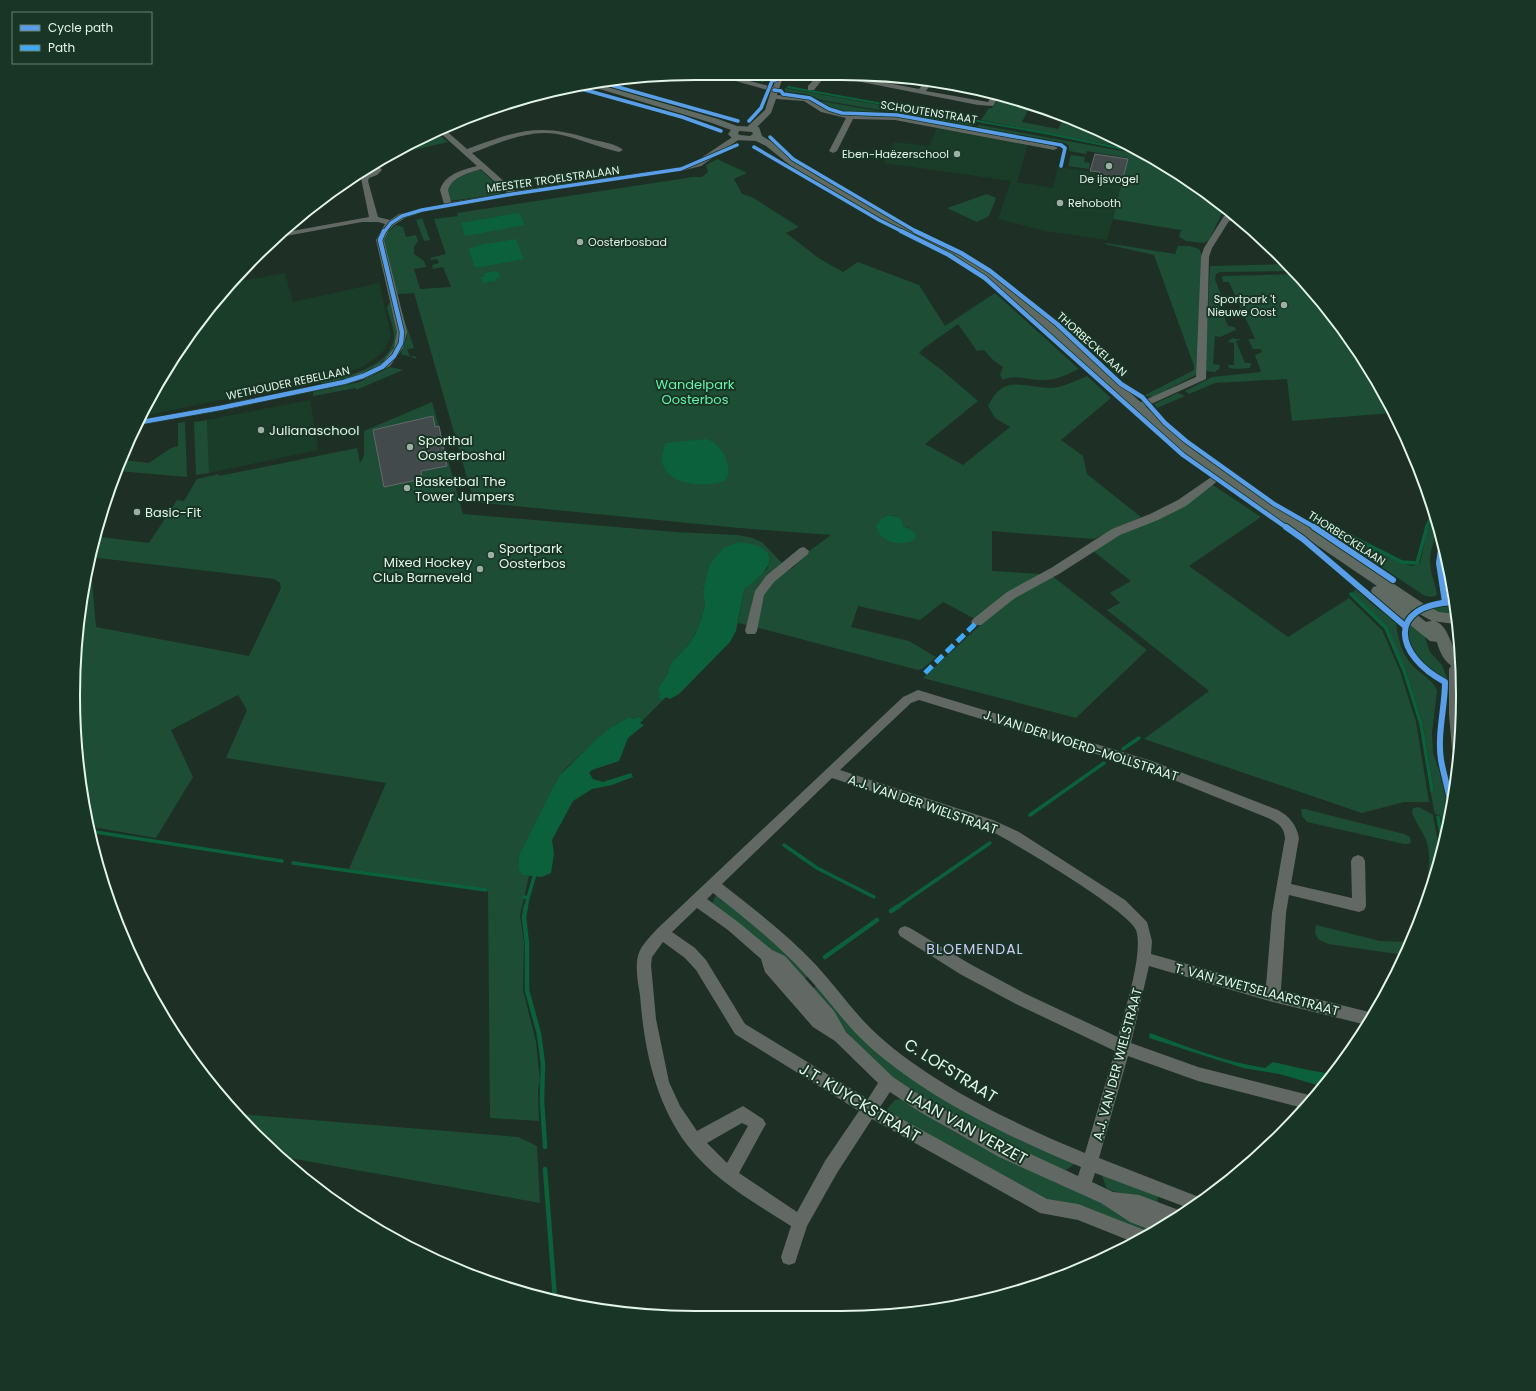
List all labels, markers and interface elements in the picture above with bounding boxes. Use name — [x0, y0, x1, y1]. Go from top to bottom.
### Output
legend — [12, 12, 152, 64]
text: Cycle path — [48, 19, 113, 36]
text: Path — [48, 39, 75, 56]
street label: SCHOUTENSTRAAT — [879, 96, 979, 128]
place label: Eben-Haëzerschool — [842, 146, 949, 162]
marker: Eben-Haëzerschool — [952, 149, 962, 159]
marker: De ijsvogel — [1104, 161, 1114, 171]
street label: MEESTER TROELSTRALAAN — [486, 162, 620, 196]
place label: De ijsvogel — [1080, 171, 1138, 187]
place label: Rehoboth — [1068, 195, 1121, 211]
marker: Rehoboth — [1055, 198, 1065, 208]
place label: Oosterbosbad — [588, 234, 667, 250]
marker: Oosterbosbad — [575, 237, 585, 247]
place label: Sportpark 't Nieuwe Oost — [1207, 291, 1276, 320]
marker: Sportpark 't Nieuwe Oost — [1279, 300, 1289, 310]
street label: THORBECKELAAN — [1053, 308, 1131, 380]
street label: WETHOUDER REBELLAAN — [225, 362, 351, 404]
park label: Wandelpark Oosterbos — [656, 375, 735, 409]
place label: Julianaschool — [269, 421, 359, 440]
marker: Julianaschool — [256, 425, 266, 435]
place label: Sporthal Oosterboshal — [418, 431, 505, 465]
marker: Sporthal Oosterboshal — [405, 442, 415, 452]
place label: Basketbal The Tower Jumpers — [415, 472, 515, 506]
marker: Basketbal The Tower Jumpers — [402, 483, 412, 493]
place label: Basic-Fit — [145, 503, 202, 522]
marker: Basic-Fit — [132, 507, 142, 517]
street label: THORBECKELAAN — [1305, 507, 1389, 569]
place label: Sportpark Oosterbos — [499, 539, 566, 573]
marker: Sportpark Oosterbos — [486, 550, 496, 560]
place label: Mixed Hockey Club Barneveld — [373, 553, 473, 587]
marker: Mixed Hockey Club Barneveld — [475, 564, 485, 574]
street label: J. VAN DER WOERD-MOLLSTRAAT — [981, 705, 1181, 786]
street label: A.J. VAN DER WIELSTRAAT — [845, 770, 1000, 839]
district label: BLOEMENDAL — [926, 939, 1024, 959]
street label: T. VAN ZWETSELAARSTRAAT — [1173, 958, 1341, 1021]
street label: A.J. VAN DER WIELSTRAAT — [1088, 986, 1147, 1143]
street label: C. LOFSTRAAT — [900, 1033, 1002, 1108]
street label: J.T. KUYCKSTRAAT — [795, 1057, 925, 1148]
street label: LAAN VAN VERZET — [902, 1085, 1032, 1170]

